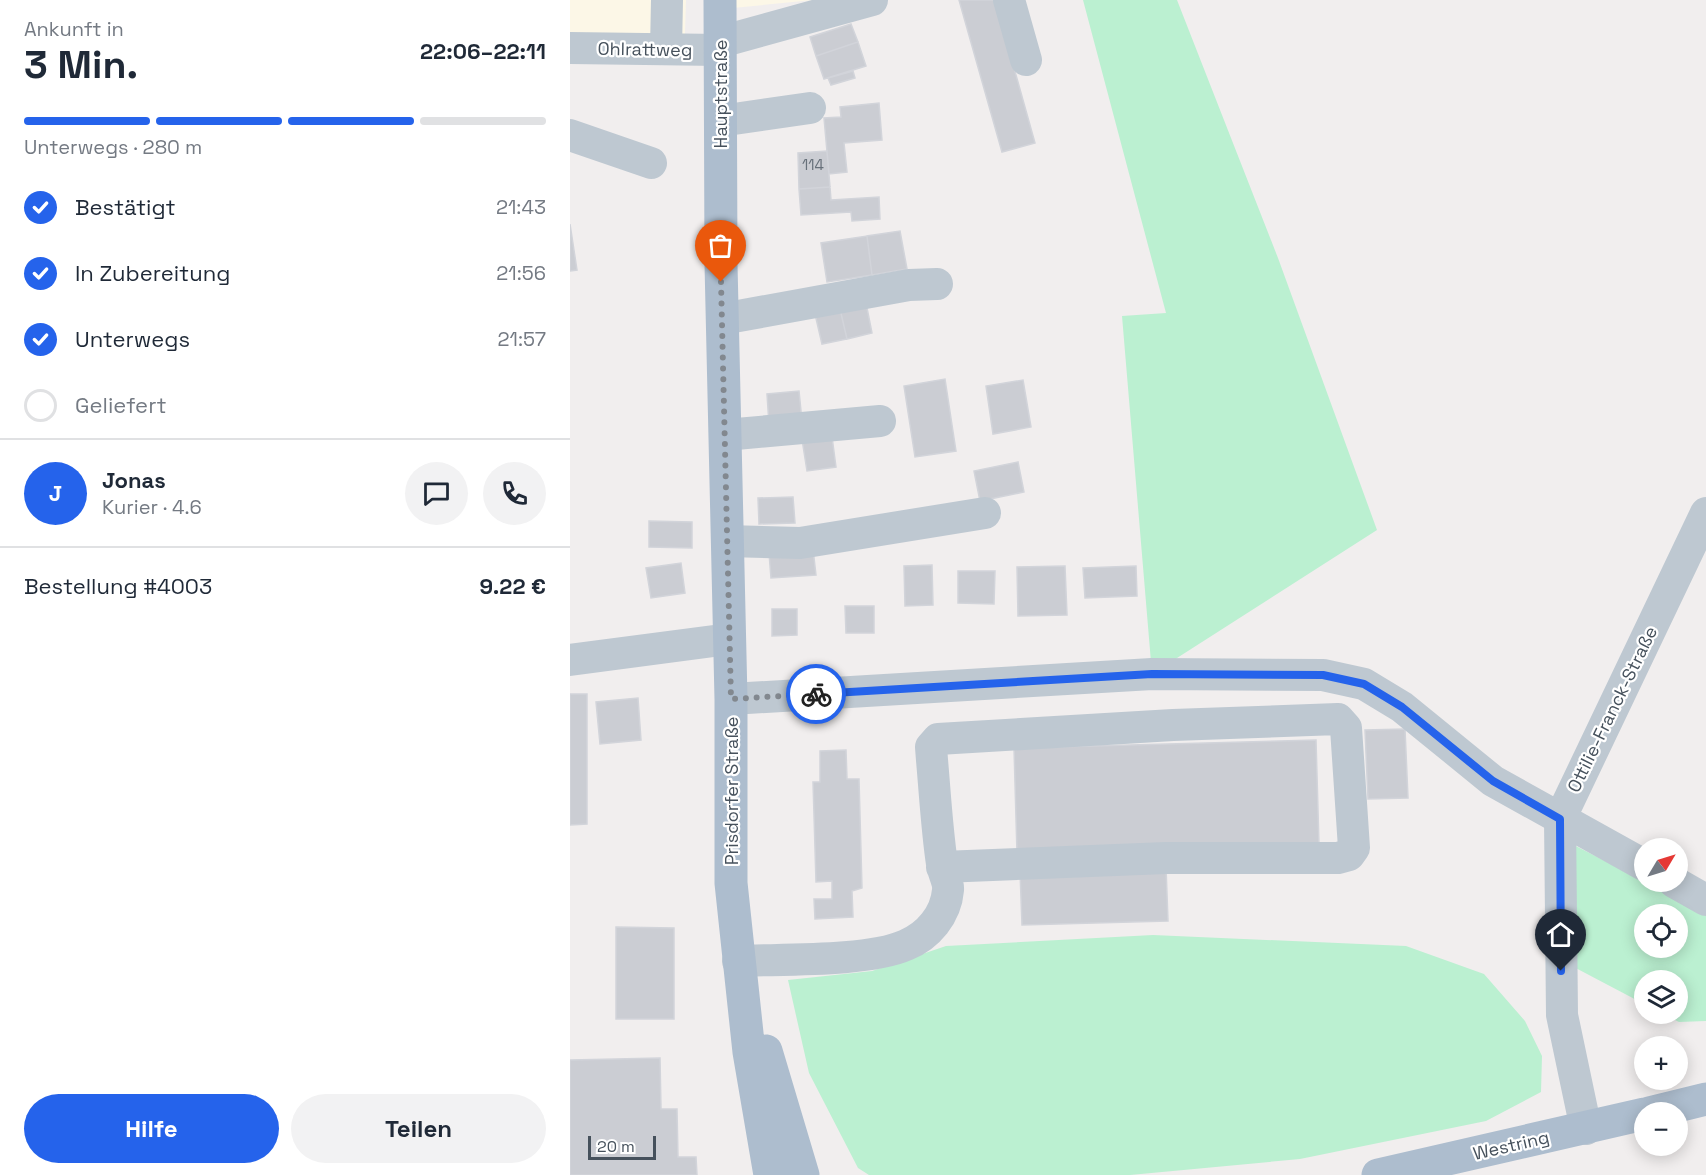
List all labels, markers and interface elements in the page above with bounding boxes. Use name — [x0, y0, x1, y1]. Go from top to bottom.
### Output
text: Ankunft in — [24, 16, 124, 42]
text: 22:06–22:11 — [420, 37, 546, 65]
street label: Ohlrattweg — [597, 37, 693, 61]
text: 3 Min. — [24, 40, 138, 89]
street label: Hauptstraße — [709, 40, 732, 148]
text: Unterwegs · 280 m — [24, 134, 202, 160]
house number: 114 — [802, 155, 824, 174]
icon: check — [24, 191, 57, 224]
text: Bestätigt — [75, 193, 176, 221]
text: 21:43 — [496, 194, 546, 220]
pin — [695, 220, 746, 282]
icon: bag — [704, 229, 737, 262]
icon: check — [24, 257, 57, 290]
text: In Zubereitung — [75, 259, 230, 287]
text: 21:56 — [496, 260, 546, 286]
icon: check — [24, 323, 57, 356]
text: Unterwegs — [75, 325, 190, 353]
text: 21:57 — [498, 326, 546, 352]
text: Geliefert — [75, 391, 167, 419]
button: chat — [405, 462, 468, 525]
button: phone — [483, 462, 546, 525]
text: Jonas — [102, 466, 166, 494]
text: J — [49, 479, 62, 507]
text: Kurier · 4.6 — [102, 494, 202, 520]
text: Bestellung #4003 — [24, 572, 212, 600]
text: 9.22 € — [479, 572, 546, 600]
street label: Ottilie-Franck-Straße — [1562, 622, 1662, 796]
courier — [786, 664, 846, 724]
icon: bike — [800, 678, 833, 711]
street label: Prisdorfer Straße — [720, 717, 743, 865]
north arrow — [1634, 838, 1688, 892]
map controls — [1634, 838, 1688, 1156]
button: locate — [1634, 904, 1688, 958]
pin — [1535, 909, 1586, 971]
icon: home — [1544, 918, 1577, 951]
button: layers — [1634, 970, 1688, 1024]
button: + — [1634, 1036, 1688, 1090]
button: Hilfe — [24, 1094, 279, 1163]
button: Teilen — [291, 1094, 546, 1163]
button: − — [1634, 1102, 1688, 1156]
street label: Westring — [1471, 1125, 1551, 1165]
scale bar — [588, 1133, 656, 1160]
text: 20 m — [597, 1136, 635, 1157]

